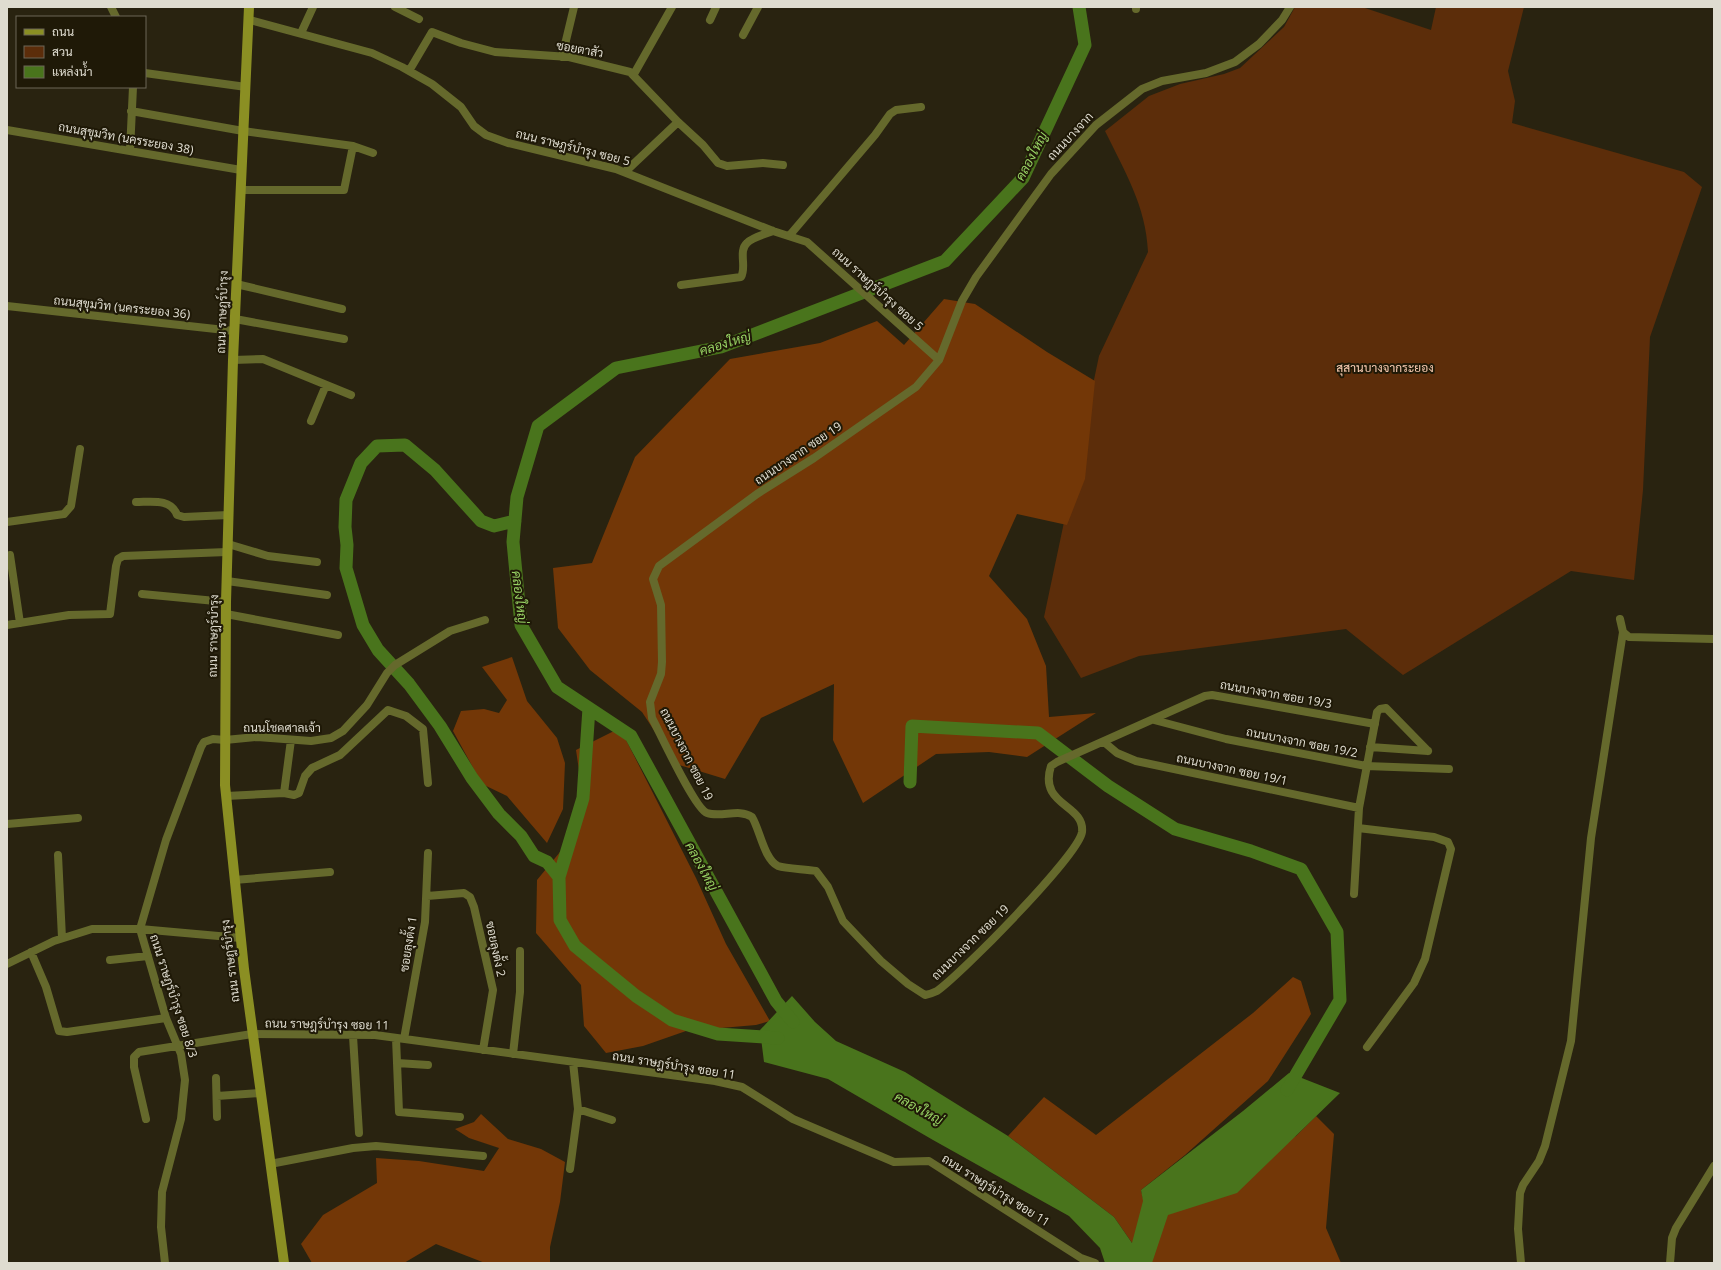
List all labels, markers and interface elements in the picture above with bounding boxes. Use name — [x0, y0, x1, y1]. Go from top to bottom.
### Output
legend — [16, 16, 146, 88]
text: ถนน — [52, 23, 75, 40]
street label: ซอยตาสัว — [555, 37, 605, 61]
text: สวน — [52, 43, 73, 60]
text: แหล่งน้ำ — [52, 61, 92, 80]
street label: ถนนบางจาก — [1043, 108, 1097, 164]
street label: ถนนสุขุมวิท (นครระยอง 38) — [57, 118, 195, 159]
street label: ถนน ราษฎร์บำรุง ซอย 5 — [514, 125, 632, 170]
water label: คลองใหญ่ — [1011, 127, 1052, 184]
street label: ถนน ราษฎร์บำรุง ซอย 5 — [828, 243, 927, 335]
street label: ถนน ราษฎร์บำรุง — [212, 270, 233, 354]
street label: ถนนสุขุมวิท (นครระยอง 36) — [53, 291, 191, 324]
water label: คลองใหญ่ — [697, 326, 754, 359]
park label: สุสานบางจากระยอง — [1336, 359, 1434, 377]
street label: ถนนบางจาก ซอย 19 — [751, 417, 845, 489]
water label: คลองใหญ่ — [508, 570, 532, 625]
street label: ถนน ราษฎร์บำรุง — [204, 594, 223, 678]
street label: ถนนบางจาก ซอย 19/3 — [1219, 676, 1333, 712]
street label: ถนนบางจาก ซอย 19 — [656, 705, 718, 803]
street label: ถนนโชคศาลเจ้า — [243, 719, 321, 736]
street label: ถนนบางจาก ซอย 19/2 — [1245, 723, 1359, 761]
street label: ถนนบางจาก ซอย 19/1 — [1175, 749, 1289, 789]
water label: คลองใหญ่ — [681, 838, 723, 894]
street label: ถนนบางจาก ซอย 19 — [927, 900, 1013, 984]
street label: ซอยลุงตั้ง 1 — [394, 915, 422, 973]
street label: ถนน ราษฎร์บำรุง — [216, 919, 244, 1003]
street label: ซอยลุงตั้ง 2 — [481, 919, 512, 979]
street label: ถนน ราษฎร์บำรุง ซอย 8/3 — [145, 932, 202, 1060]
street label: ถนน ราษฎร์บำรุง ซอย 11 — [265, 1014, 389, 1035]
street label: ถนน ราษฎร์บำรุง ซอย 11 — [611, 1047, 737, 1084]
water label: คลองใหญ่ — [891, 1087, 947, 1129]
street label: ถนน ราษฎร์บำรุง ซอย 11 — [938, 1150, 1053, 1231]

